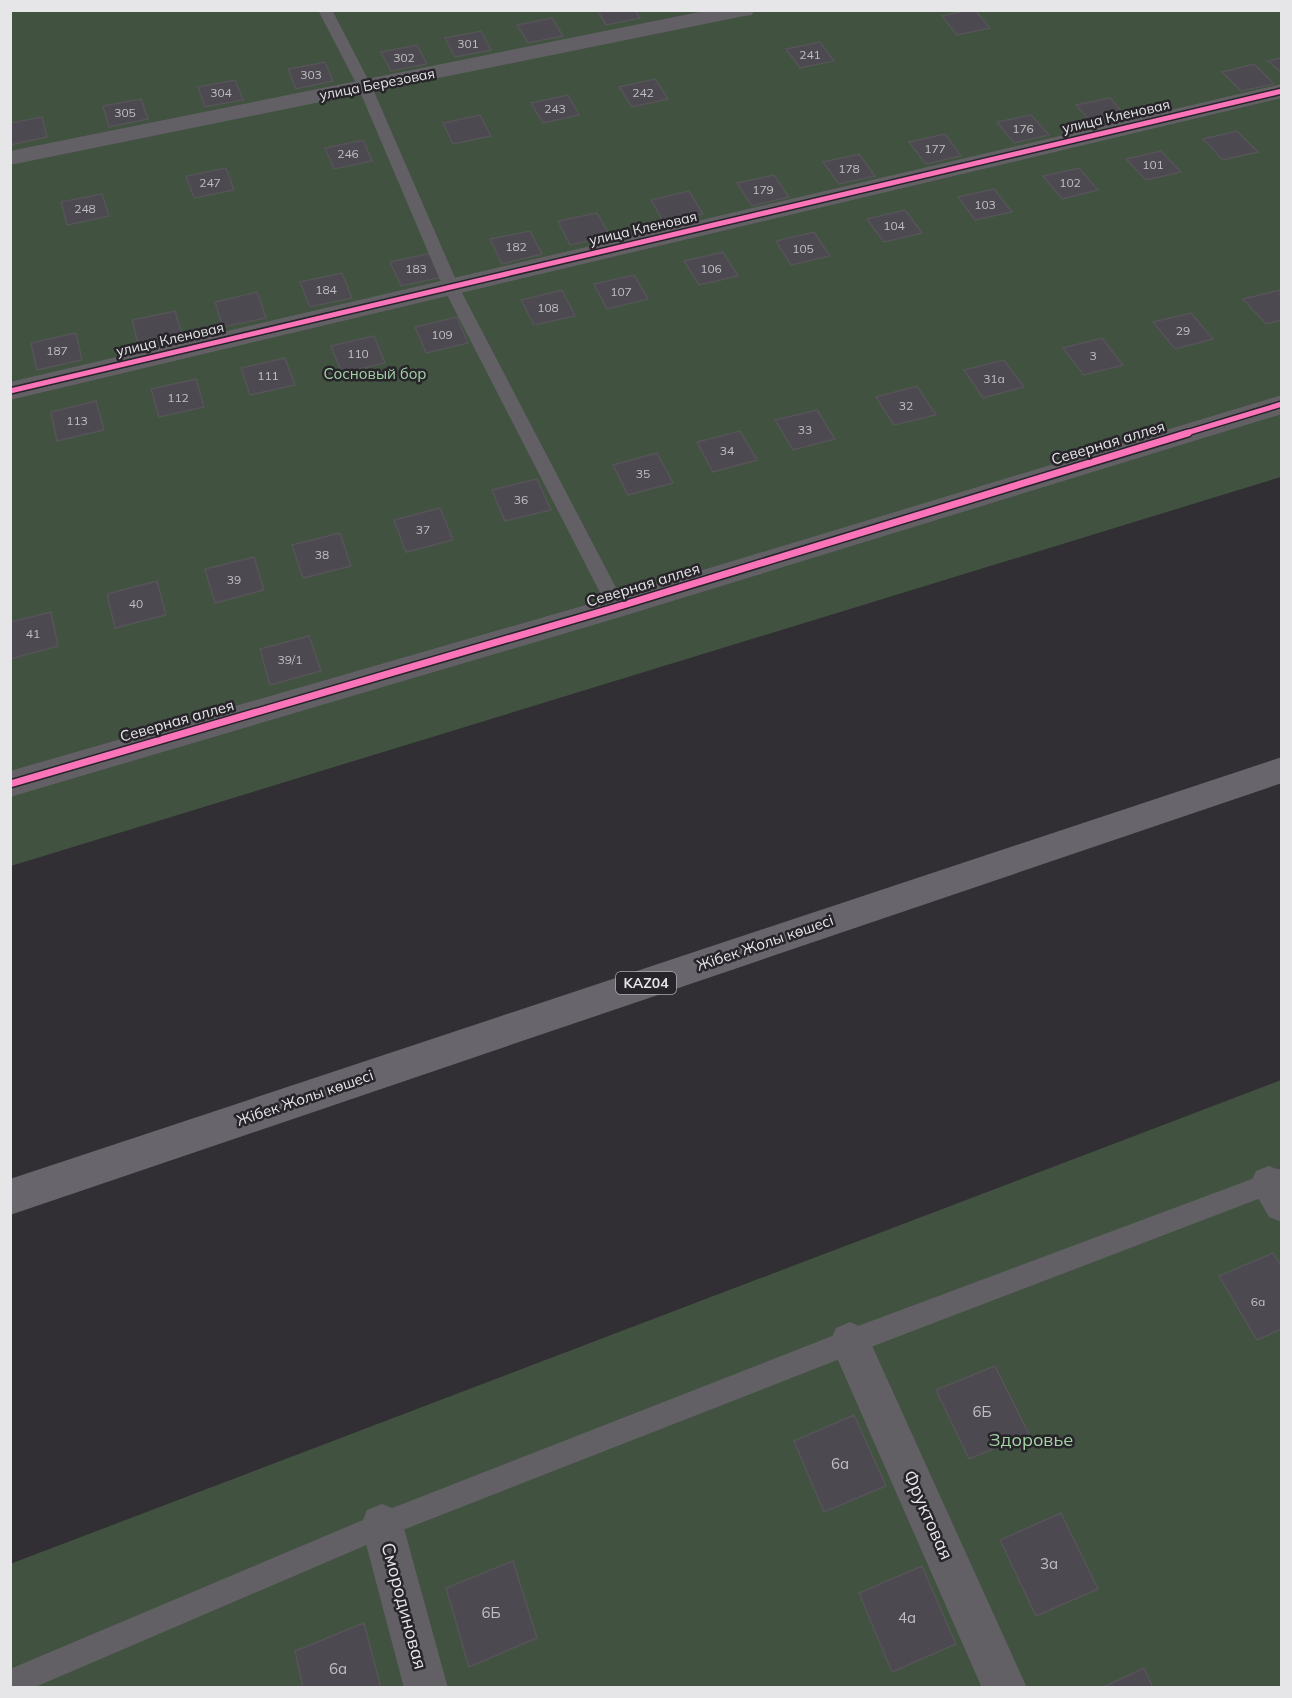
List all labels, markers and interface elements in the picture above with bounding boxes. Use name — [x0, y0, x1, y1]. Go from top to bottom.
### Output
house number: 301 — [457, 36, 479, 51]
house number: 241 — [799, 47, 821, 62]
house number: 302 — [393, 50, 415, 65]
street label: улица Березовая — [318, 64, 436, 104]
house number: 303 — [300, 67, 322, 82]
house number: 304 — [210, 85, 232, 100]
house number: 242 — [632, 85, 654, 100]
street label: улица Кленовая — [1060, 95, 1172, 137]
house number: 243 — [544, 101, 566, 116]
house number: 305 — [114, 105, 136, 120]
house number: 176 — [1012, 121, 1034, 136]
house number: 177 — [924, 141, 946, 156]
house number: 246 — [337, 146, 359, 161]
house number: 101 — [1142, 157, 1164, 172]
house number: 178 — [838, 161, 860, 176]
house number: 247 — [199, 175, 221, 190]
house number: 102 — [1059, 175, 1081, 190]
house number: 179 — [752, 182, 774, 197]
house number: 103 — [974, 197, 996, 212]
house number: 248 — [74, 201, 96, 216]
street label: улица Кленовая — [587, 207, 699, 249]
house number: 104 — [883, 218, 905, 233]
house number: 182 — [505, 239, 527, 254]
house number: 105 — [792, 241, 814, 256]
house number: 183 — [405, 261, 427, 276]
house number: 106 — [700, 261, 722, 276]
house number: 184 — [315, 282, 337, 297]
house number: 107 — [610, 284, 632, 299]
house number: 108 — [537, 300, 559, 315]
street label: улица Кленовая — [114, 318, 226, 360]
house number: 29 — [1176, 323, 1190, 338]
house number: 109 — [431, 327, 453, 342]
house number: 187 — [46, 343, 68, 358]
house number: 110 — [347, 346, 369, 361]
house number: 3 — [1089, 348, 1097, 363]
park label: Сосновый бор — [323, 364, 427, 383]
house number: 111 — [257, 368, 279, 383]
house number: 31а — [983, 371, 1005, 386]
house number: 112 — [167, 390, 189, 405]
house number: 32 — [899, 398, 913, 413]
house number: 113 — [66, 413, 88, 428]
street label: Северная аллея — [1049, 416, 1167, 469]
house number: 33 — [798, 422, 812, 437]
house number: 34 — [720, 443, 734, 458]
house number: 35 — [636, 466, 650, 481]
house number: 36 — [514, 492, 528, 507]
house number: 37 — [416, 522, 430, 537]
house number: 38 — [315, 547, 329, 562]
street label: Северная аллея — [584, 558, 702, 611]
house number: 39 — [227, 572, 241, 587]
house number: 40 — [129, 596, 143, 611]
house number: 41 — [26, 626, 40, 641]
house number: 39/1 — [277, 652, 303, 667]
street label: Северная аллея — [118, 695, 236, 746]
street label: Жібек Жолы көшесі — [694, 910, 836, 975]
road number: KАZ04 — [616, 972, 676, 994]
street label: Жібек Жолы көшесі — [234, 1065, 376, 1130]
house number: 6а — [1251, 1294, 1265, 1309]
house number: 6Б — [972, 1402, 992, 1421]
park label: Здоровье — [989, 1428, 1073, 1451]
house number: 6а — [831, 1454, 849, 1473]
street label: Фруктовая — [899, 1467, 958, 1563]
street label: Смородиновая — [377, 1540, 432, 1672]
house number: 3а — [1040, 1554, 1058, 1573]
house number: 6Б — [481, 1603, 501, 1622]
house number: 4а — [898, 1608, 916, 1627]
house number: 6а — [329, 1659, 347, 1678]

